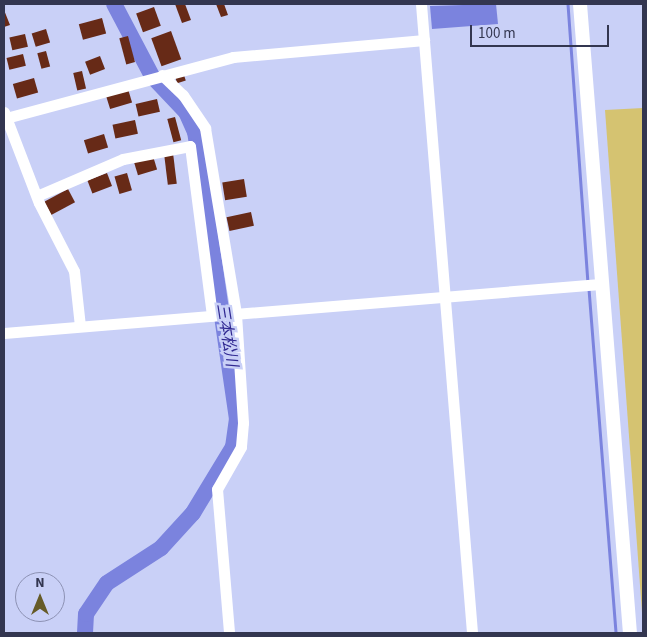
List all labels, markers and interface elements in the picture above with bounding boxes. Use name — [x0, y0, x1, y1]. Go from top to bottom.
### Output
scale bar — [472, 15, 611, 47]
text: 100 m — [478, 23, 516, 44]
water label: 三本松川 — [213, 302, 241, 368]
north arrow — [15, 572, 65, 622]
text: N — [35, 573, 45, 593]

